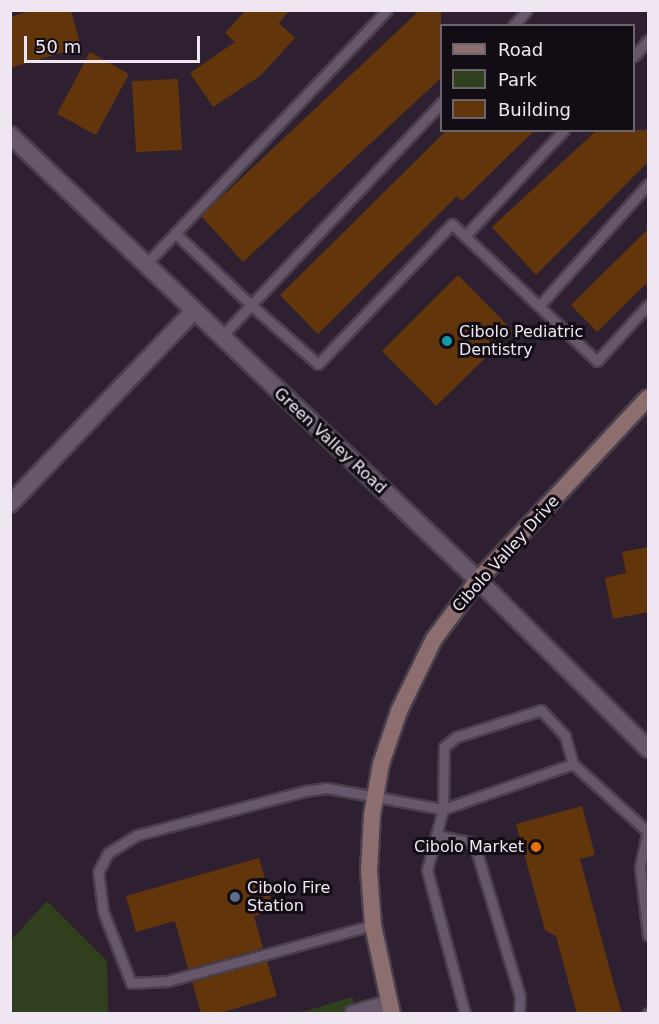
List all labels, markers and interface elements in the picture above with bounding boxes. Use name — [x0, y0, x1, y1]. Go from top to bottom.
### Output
scale bar — [27, 24, 202, 62]
legend — [440, 24, 635, 132]
text: 50 m — [35, 36, 81, 57]
text: Road — [498, 39, 543, 60]
text: Park — [498, 69, 537, 90]
text: Building — [498, 99, 571, 120]
place label: Cibolo Pediatric Dentistry — [459, 322, 583, 360]
marker: Cibolo Pediatric Dentistry — [440, 334, 454, 348]
street label: Green Valley Road — [270, 384, 390, 498]
street label: Cibolo Valley Drive — [449, 492, 563, 616]
place label: Cibolo Market — [414, 837, 524, 857]
marker: Cibolo Market — [529, 840, 543, 854]
place label: Cibolo Fire Station — [247, 878, 330, 916]
marker: Cibolo Fire Station — [228, 890, 242, 904]

